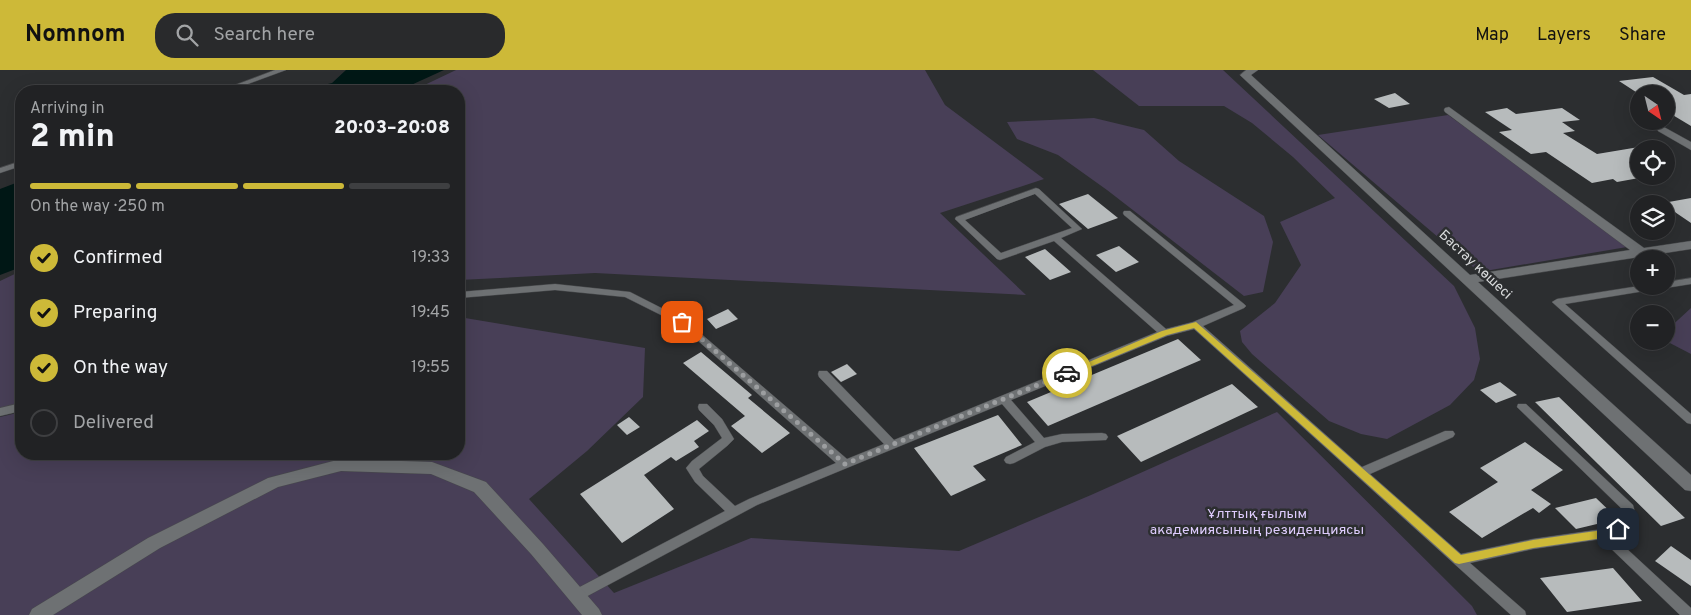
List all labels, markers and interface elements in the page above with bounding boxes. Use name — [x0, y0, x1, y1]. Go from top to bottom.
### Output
search box — [155, 13, 505, 58]
text: Nomnom — [25, 20, 125, 50]
icon: search — [173, 21, 201, 49]
text: Search here — [213, 23, 315, 47]
text: Map — [1475, 24, 1509, 47]
text: Layers — [1537, 24, 1591, 47]
text: Share — [1619, 24, 1666, 47]
north arrow — [1630, 85, 1675, 130]
map controls — [1630, 85, 1675, 350]
text: Arriving in — [30, 99, 105, 119]
text: 20:03–20:08 — [334, 116, 450, 140]
text: 2 min — [30, 118, 115, 158]
button: locate — [1630, 140, 1675, 185]
button: layers — [1630, 195, 1675, 240]
text: On the way · 250 m — [30, 197, 165, 217]
street label: Бастау көшесі — [1435, 227, 1515, 303]
icon: check — [30, 244, 58, 272]
text: Confirmed — [73, 246, 163, 270]
text: 19:33 — [412, 248, 450, 268]
button: + — [1630, 250, 1675, 295]
icon: check — [30, 299, 58, 327]
text: Preparing — [73, 301, 157, 325]
pin — [661, 301, 703, 343]
text: 19:45 — [411, 303, 450, 323]
button: − — [1630, 305, 1675, 350]
icon: bag — [668, 308, 696, 336]
courier — [1042, 348, 1092, 398]
icon: check — [30, 354, 58, 382]
text: On the way — [73, 356, 168, 380]
text: 19:55 — [411, 358, 450, 378]
icon: car — [1053, 359, 1081, 387]
text: Delivered — [73, 411, 154, 435]
park label: Ұлттық ғылым академиясының резиденциясы — [1150, 506, 1364, 539]
pin — [1597, 508, 1639, 550]
icon: home — [1604, 515, 1632, 543]

